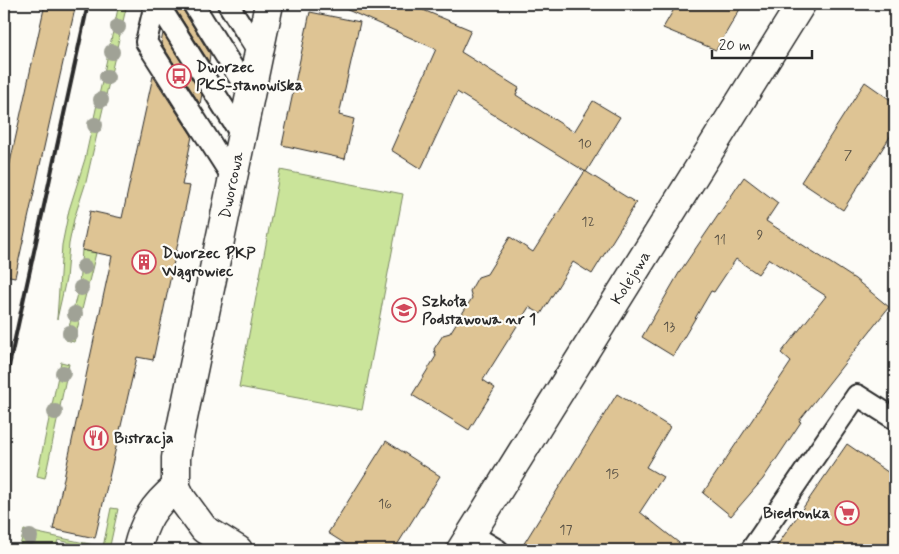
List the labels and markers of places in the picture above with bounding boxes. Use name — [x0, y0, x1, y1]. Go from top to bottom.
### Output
place label: Dworzec PKS-stanowiska — [196, 57, 303, 96]
bus stop icon: Dworzec PKS-stanowiska — [166, 63, 192, 89]
place label: Dworzec PKP Wągrowiec — [161, 243, 256, 283]
building icon: Dworzec PKP Wągrowiec — [131, 249, 157, 275]
place label: Szkoła Podstawowa nr 1 — [422, 291, 536, 330]
school or university icon: Szkoła Podstawowa nr 1 — [391, 297, 417, 323]
restaurant icon: Bistracja — [83, 425, 109, 451]
place label: Bistracja — [114, 428, 174, 449]
supermarket icon: Biedronka — [834, 500, 860, 526]
place label: Biedronka — [763, 503, 830, 524]

